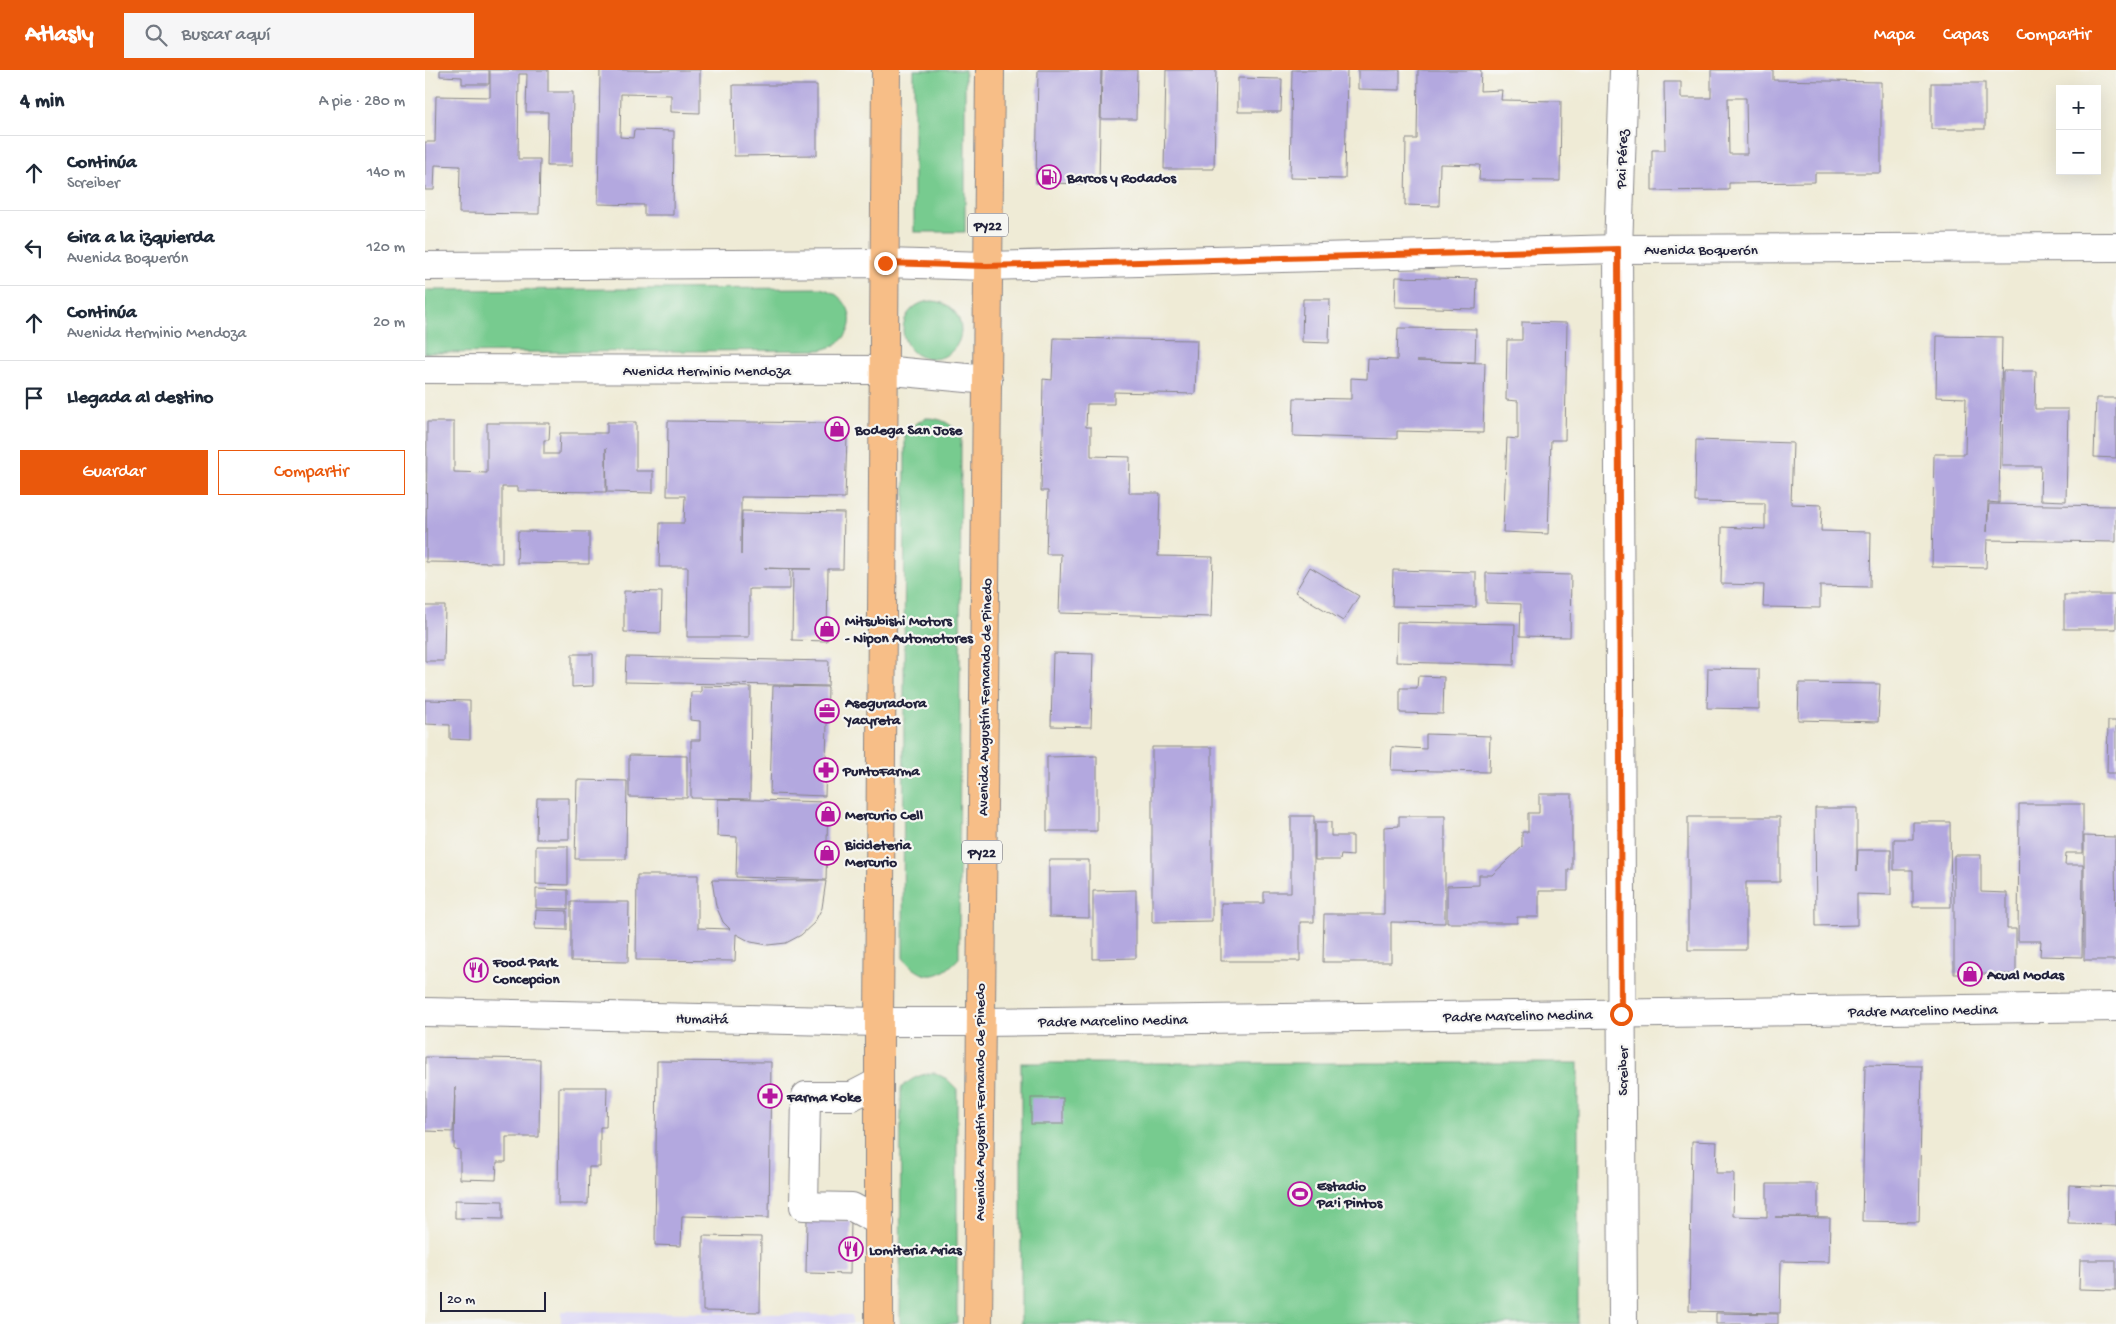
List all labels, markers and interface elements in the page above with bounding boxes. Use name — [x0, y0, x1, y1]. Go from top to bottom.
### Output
search box — [124, 13, 474, 58]
text: Atlasly — [25, 21, 94, 50]
icon: search — [142, 21, 170, 49]
text: Buscar aquí — [182, 24, 270, 47]
text: Mapa — [1874, 25, 1915, 46]
text: Capas — [1943, 25, 1988, 46]
text: Compartir — [2016, 25, 2091, 46]
map controls — [2056, 85, 2101, 175]
button: + — [2056, 85, 2101, 130]
text: 4 min — [20, 90, 64, 115]
text: A pie · 280 m — [319, 93, 405, 112]
street label: Pai Pérez — [1613, 129, 1633, 190]
button: − — [2056, 130, 2101, 175]
text: Continúa — [67, 152, 137, 175]
icon: ahead — [20, 159, 48, 187]
text: 140 m — [367, 164, 405, 183]
fuel station icon: Barcos y Rodados — [1036, 164, 1062, 190]
place label: Barcos y Rodados — [1066, 170, 1178, 188]
text: Screiber — [67, 175, 120, 194]
road number: PY22 — [968, 214, 1008, 236]
text: Gira a la izquierda — [67, 227, 214, 250]
icon: left — [20, 234, 48, 262]
text: 120 m — [366, 239, 405, 258]
street label: Avenida Boquerón — [1644, 242, 1758, 260]
text: Avenida Boquerón — [67, 250, 188, 269]
route end — [874, 252, 897, 275]
text: Continúa — [67, 302, 137, 325]
icon: ahead — [20, 309, 48, 337]
text: 20 m — [373, 314, 405, 333]
text: Avenida Herminio Mendoza — [67, 325, 247, 344]
street label: Avenida Herminio Mendoza — [623, 363, 792, 381]
icon: arrive — [20, 384, 48, 412]
text: Llegada al destino — [67, 387, 213, 410]
shop icon: Bodega San Jose — [824, 416, 850, 442]
place label: Bodega San Jose — [854, 422, 964, 440]
button: Guardar — [20, 450, 208, 495]
button: Compartir — [218, 450, 405, 495]
street label: Avenida Augustín Fernando de Pinedo — [975, 578, 997, 816]
place label: Mitsubishi Motors - Nipon Automotores — [845, 613, 974, 648]
shop icon: Mitsubishi Motors - Nipon Automotores — [814, 616, 840, 642]
place label: Aseguradora Yacyreta — [843, 695, 927, 730]
office icon: Aseguradora Yacyreta — [814, 698, 840, 724]
pharmacy icon: PuntoFarma — [813, 757, 839, 783]
place label: PuntoFarma — [842, 763, 920, 781]
shop icon: Mercurio Cell — [815, 801, 841, 827]
place label: Mercurio Cell — [845, 807, 924, 825]
place label: Bicicleteria Mercurio — [844, 837, 912, 872]
shop icon: Bicicleteria Mercurio — [814, 840, 840, 866]
road number: PY22 — [962, 840, 1002, 864]
place label: Food Park Concepcion — [492, 954, 560, 989]
restaurant icon: Food Park Concepcion — [463, 957, 489, 983]
shop icon: Acual Modas — [1957, 961, 1983, 987]
place label: Acual Modas — [1986, 967, 2065, 985]
street label: Avenida Augustín Fernando de Pinedo — [972, 983, 990, 1221]
street label: Padre Marcelino Medina — [1847, 1002, 1999, 1022]
route start — [1610, 1003, 1633, 1026]
street label: Padre Marcelino Medina — [1442, 1007, 1594, 1027]
street label: Humaitá — [676, 1011, 729, 1029]
street label: Padre Marcelino Medina — [1037, 1012, 1189, 1032]
street label: Screiber — [1615, 1045, 1633, 1096]
pharmacy icon: Farma Koke — [757, 1083, 783, 1109]
place label: Farma Koke — [786, 1089, 863, 1107]
place label: Estadio Pa'i Pintos — [1316, 1178, 1384, 1213]
sports icon: Estadio Pa'i Pintos — [1287, 1181, 1313, 1207]
restaurant icon: Lomiteria Arias — [838, 1236, 864, 1262]
place label: Lomiteria Arias — [869, 1242, 963, 1260]
scale bar — [440, 1289, 546, 1312]
text: 20 m — [447, 1292, 475, 1309]

